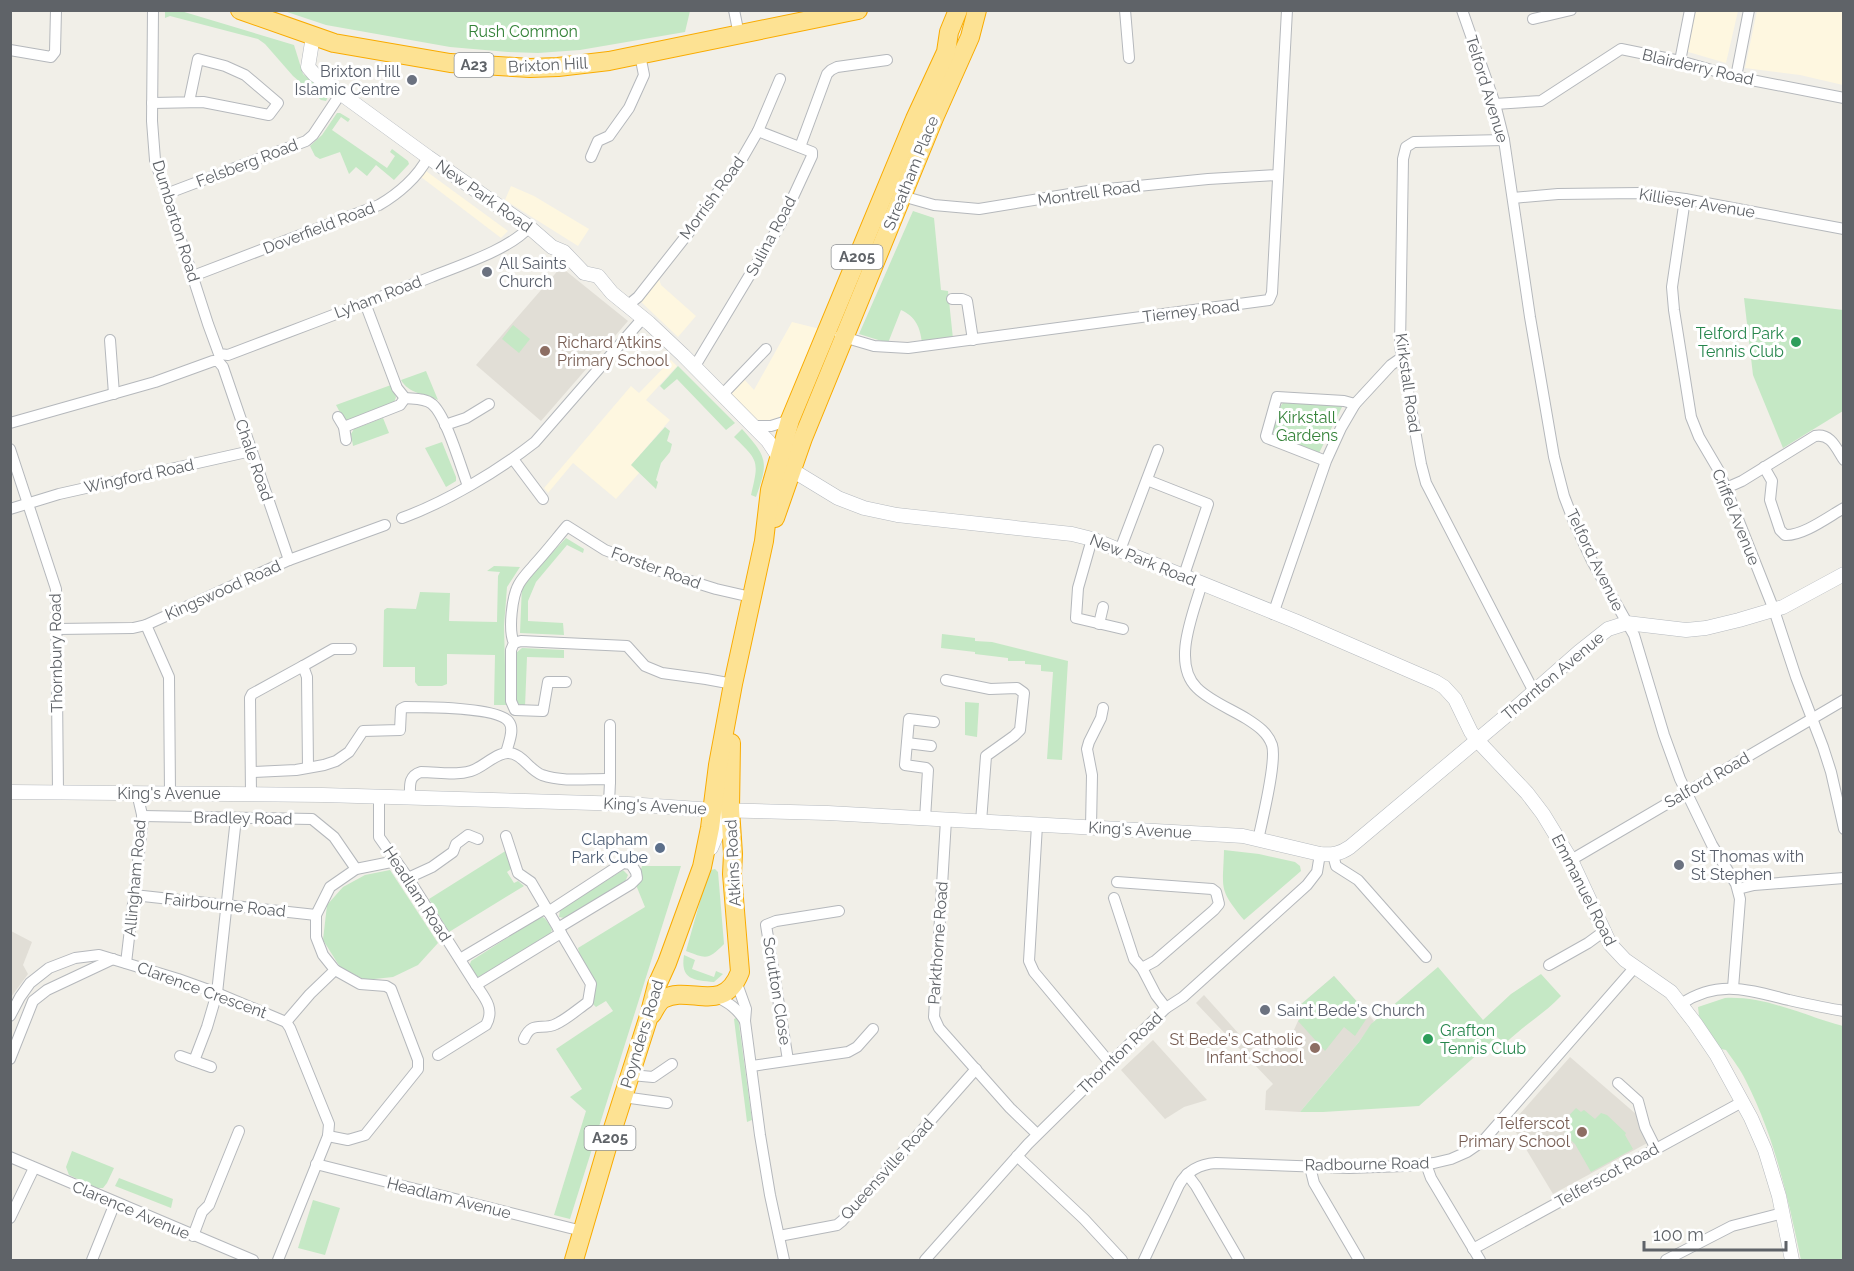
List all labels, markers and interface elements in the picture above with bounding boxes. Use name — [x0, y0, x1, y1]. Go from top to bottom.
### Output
park label: Rush Common — [468, 22, 578, 41]
street label: Telford Avenue — [1462, 33, 1512, 145]
street label: Blairderry Road — [1640, 45, 1756, 89]
road number: A23 — [454, 53, 494, 77]
street label: Brixton Hill — [508, 53, 589, 77]
place label: Brixton Hill Islamic Centre — [295, 62, 401, 99]
marker: Brixton Hill Islamic Centre — [405, 73, 419, 87]
street label: Streatham Place — [879, 113, 943, 233]
street label: Felsberg Road — [193, 135, 301, 191]
street label: Morrish Road — [676, 153, 748, 243]
street label: New Park Road — [432, 156, 536, 236]
street label: Dumbarton Road — [148, 158, 204, 284]
street label: Montrell Road — [1036, 176, 1142, 210]
street label: Killieser Avenue — [1638, 184, 1756, 222]
street label: Sulina Road — [742, 193, 800, 279]
street label: Doverfield Road — [260, 198, 378, 258]
road number: A205 — [832, 245, 882, 269]
place label: All Saints Church — [499, 254, 567, 291]
marker: All Saints Church — [480, 265, 494, 279]
street label: Lyham Road — [332, 272, 424, 322]
street label: Tierney Road — [1141, 296, 1241, 326]
place label: Telford Park Tennis Club — [1696, 324, 1785, 361]
street label: Kirkstall Road — [1392, 332, 1424, 434]
place label: Richard Atkins Primary School — [557, 333, 669, 370]
marker: Telford Park Tennis Club — [1789, 335, 1803, 349]
marker: Richard Atkins Primary School — [538, 344, 552, 358]
park label: Kirkstall Gardens — [1276, 408, 1338, 445]
street label: Chale Road — [231, 417, 277, 503]
street label: Wingford Road — [82, 455, 196, 497]
street label: Criffel Avenue — [1708, 466, 1764, 568]
street label: Telford Avenue — [1562, 506, 1628, 614]
street label: New Park Road — [1087, 530, 1199, 590]
street label: Forster Road — [609, 543, 703, 593]
street label: Kingswood Road — [162, 556, 284, 624]
street label: Thornbury Road — [45, 593, 67, 713]
street label: Thornton Avenue — [1498, 628, 1608, 724]
street label: Salford Road — [1661, 748, 1753, 812]
street label: King's Avenue — [117, 784, 221, 803]
street label: King's Avenue — [603, 794, 707, 818]
street label: Bradley Road — [193, 808, 293, 828]
street label: King's Avenue — [1088, 818, 1192, 842]
street label: Allingham Road — [120, 819, 150, 937]
street label: Atkins Road — [721, 819, 745, 907]
place label: Clapham Park Cube — [571, 830, 648, 867]
street label: Emmanuel Road — [1548, 831, 1620, 949]
marker: Clapham Park Cube — [653, 841, 667, 855]
street label: Headlam Road — [379, 843, 455, 945]
place label: St Thomas with St Stephen — [1691, 847, 1804, 884]
marker: St Thomas with St Stephen — [1672, 858, 1686, 872]
street label: Parkthorne Road — [924, 881, 952, 1005]
street label: Fairbourne Road — [163, 889, 287, 921]
street label: Scrutton Close — [759, 936, 795, 1046]
street label: Clarence Crescent — [135, 958, 270, 1022]
street label: Poynders Road — [617, 978, 667, 1090]
place label: Saint Bede's Church — [1277, 1001, 1425, 1020]
marker: Saint Bede's Church — [1258, 1003, 1272, 1017]
street label: Thornton Road — [1074, 1008, 1166, 1098]
place label: Grafton Tennis Club — [1440, 1021, 1526, 1058]
place label: St Bede's Catholic Infant School — [1170, 1030, 1304, 1067]
marker: Grafton Tennis Club — [1421, 1032, 1435, 1046]
marker: St Bede's Catholic Infant School — [1308, 1041, 1322, 1055]
street label: Queensville Road — [837, 1114, 937, 1224]
place label: Telferscot Primary School — [1458, 1114, 1571, 1151]
marker: Telferscot Primary School — [1575, 1125, 1589, 1139]
road number: A205 — [584, 1126, 636, 1150]
street label: Telferscot Road — [1552, 1139, 1662, 1211]
street label: Radbourne Road — [1304, 1153, 1430, 1175]
street label: Headlam Avenue — [385, 1173, 513, 1223]
street label: Clarence Avenue — [69, 1177, 193, 1243]
scale bar — [1644, 1214, 1786, 1252]
text: 100 m — [1653, 1224, 1704, 1245]

